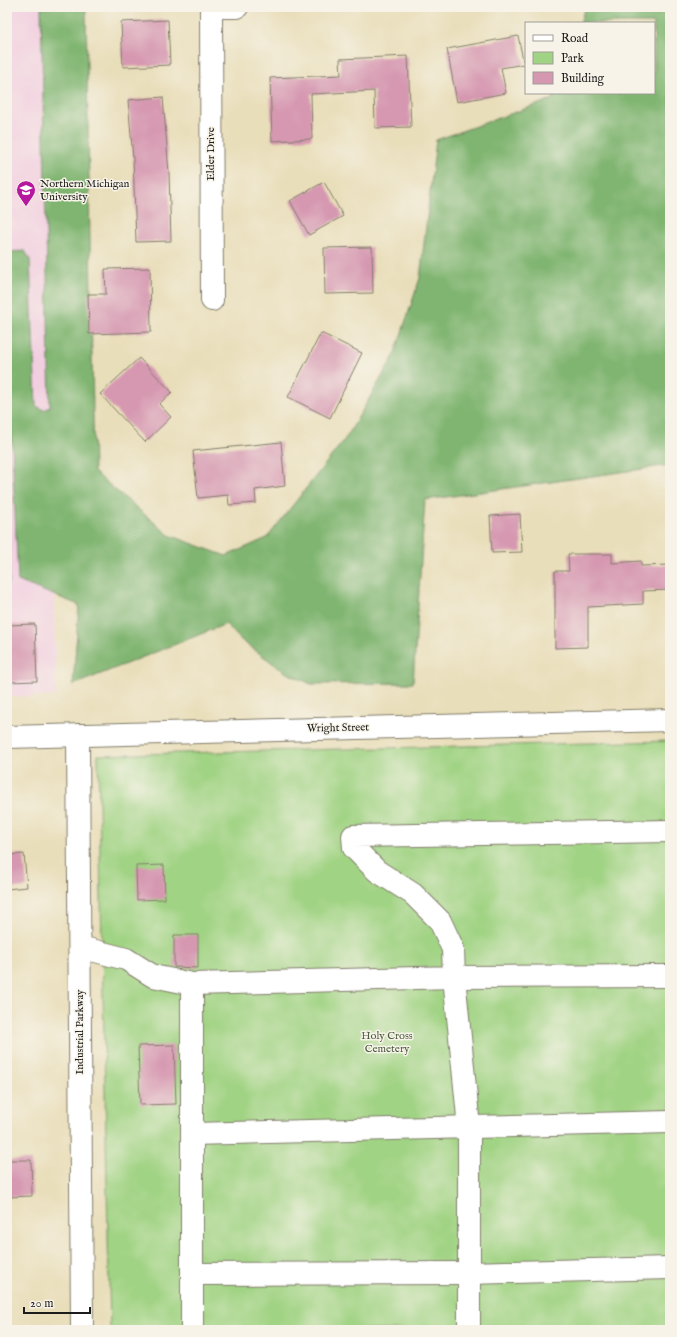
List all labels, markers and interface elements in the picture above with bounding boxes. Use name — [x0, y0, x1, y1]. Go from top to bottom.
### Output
legend — [525, 22, 655, 94]
text: Road — [561, 31, 589, 46]
text: Park — [561, 51, 584, 66]
text: Building — [561, 71, 605, 86]
street label: Elder Drive — [204, 127, 218, 181]
place label: Northern Michigan University — [40, 177, 130, 204]
school or university icon: Northern Michigan University — [15, 179, 37, 207]
street label: Wright Street — [307, 720, 369, 736]
street label: Industrial Parkway — [73, 989, 87, 1075]
park label: Holy Cross Cemetery — [361, 1029, 413, 1056]
scale bar — [24, 1289, 90, 1315]
text: 20 m — [30, 1296, 53, 1311]

